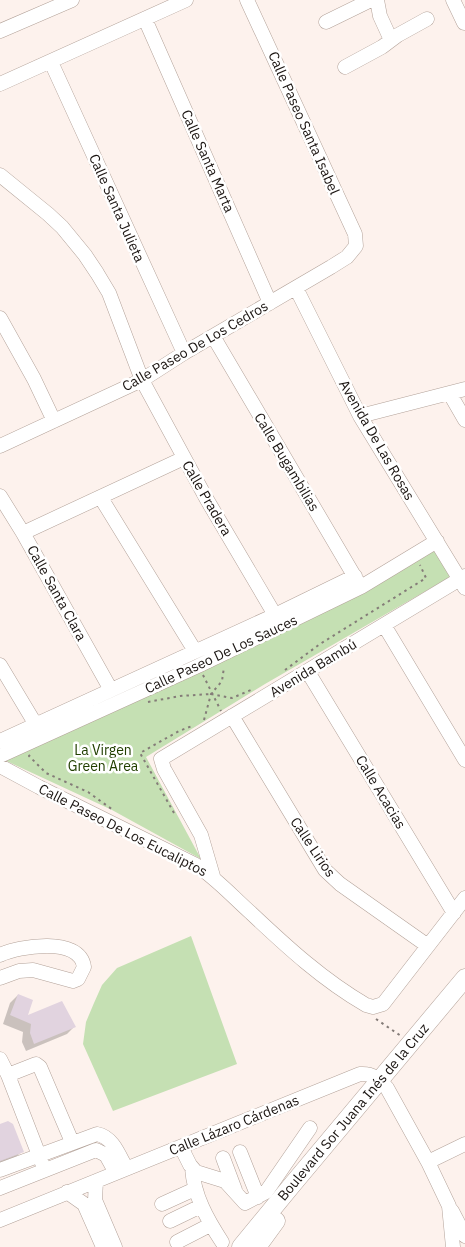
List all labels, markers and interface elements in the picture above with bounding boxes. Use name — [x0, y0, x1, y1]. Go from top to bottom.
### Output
street label: Calle Paseo Santa Isabel — [264, 49, 344, 198]
street label: Calle Santa Marta — [177, 107, 239, 216]
street label: Calle Santa Julieta — [85, 151, 149, 265]
street label: Calle Paseo De Los Cedros — [119, 297, 271, 395]
street label: Avenida De Las Rosas — [335, 377, 419, 504]
street label: Calle Bugambilias — [250, 409, 324, 515]
street label: Calle Pradera — [178, 457, 236, 539]
street label: Calle Santa Clara — [23, 542, 91, 644]
street label: Calle Paseo De Los Sauces — [142, 611, 300, 697]
street label: Avenida Bambú — [266, 635, 360, 701]
park label: La Virgen Green Area — [68, 741, 139, 775]
street label: Calle Acacias — [352, 752, 410, 832]
street label: Calle Paseo De Los Eucaliptos — [36, 780, 211, 881]
street label: Calle Lirios — [286, 814, 340, 881]
street label: Boulevard Sor Juana Inés de la Cruz — [273, 1019, 433, 1204]
street label: Calle Lázaro Cárdenas — [166, 1091, 302, 1159]

